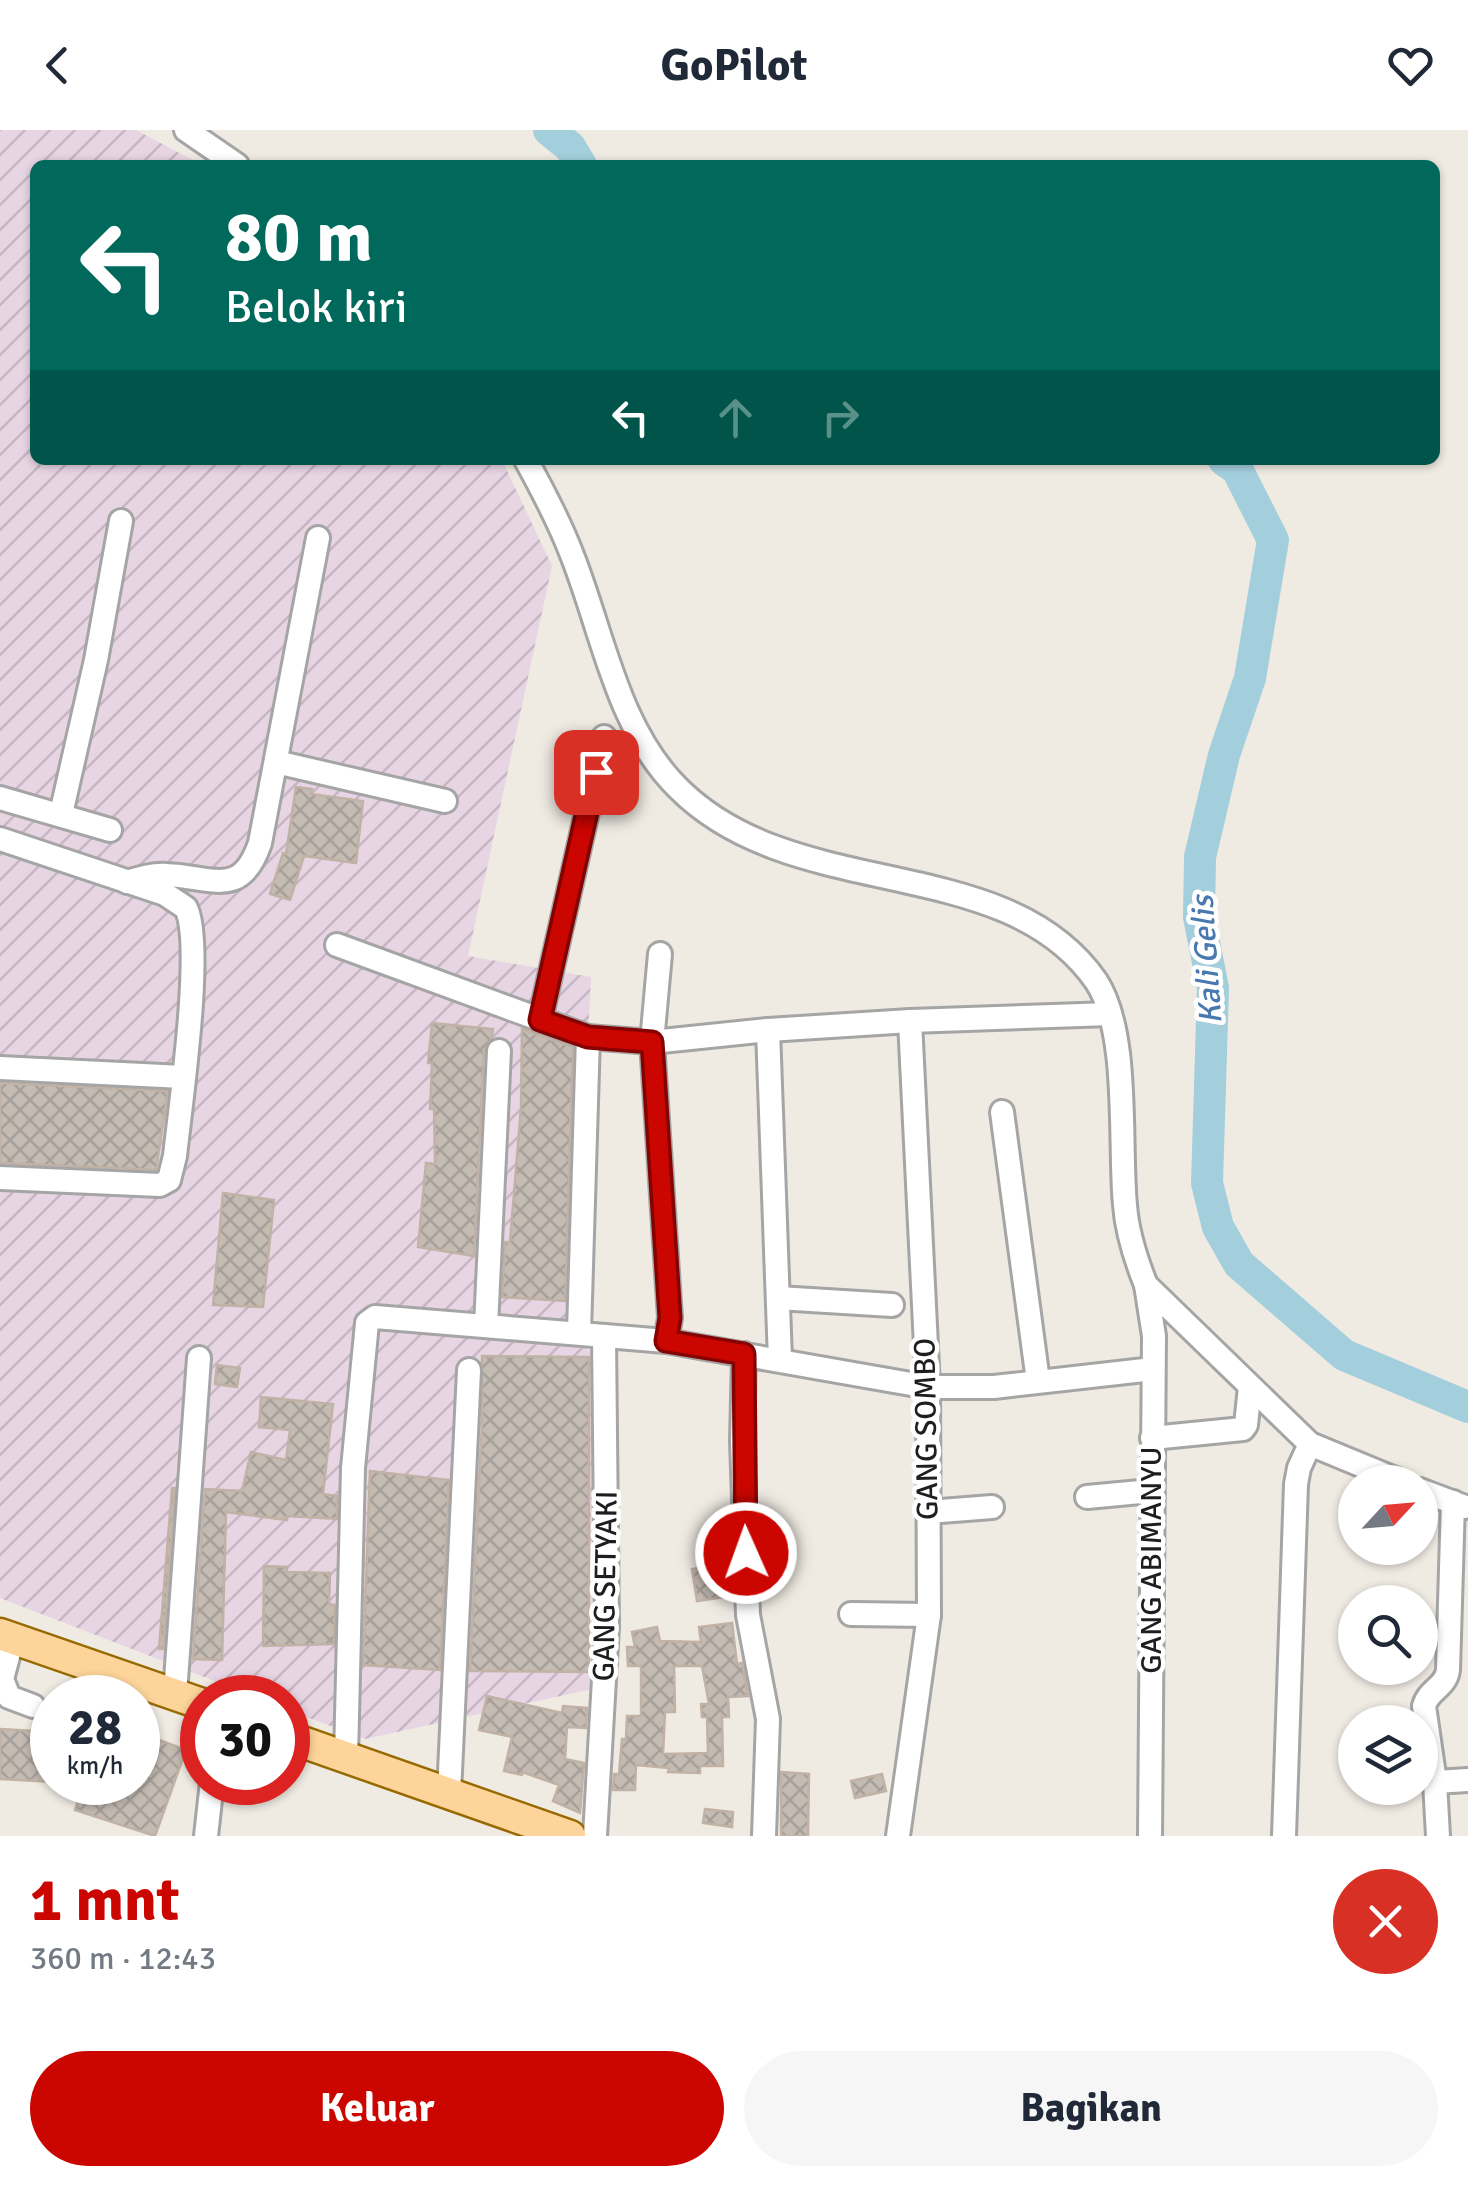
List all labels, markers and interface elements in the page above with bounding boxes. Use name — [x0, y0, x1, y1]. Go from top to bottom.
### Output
icon: back — [30, 38, 85, 93]
text: GoPilot — [661, 38, 807, 93]
icon: heart — [1383, 38, 1438, 93]
text: 80 m — [225, 194, 373, 280]
icon: left — [60, 200, 190, 330]
text: Belok kiri — [225, 280, 407, 335]
icon: left — [603, 390, 658, 445]
icon: ahead — [708, 390, 763, 445]
icon: right — [813, 390, 868, 445]
pin — [554, 730, 639, 815]
icon: arrive — [569, 745, 624, 800]
water label: Kali Gelis — [1182, 891, 1230, 1026]
street label: GANG SOMBO — [906, 1338, 947, 1520]
street label: GANG ABIMANYU — [1133, 1446, 1170, 1674]
north arrow — [1338, 1465, 1438, 1565]
map controls — [1338, 1465, 1438, 1805]
street label: GANG SETYAKI — [585, 1490, 626, 1682]
position arrow — [694, 1501, 798, 1605]
button: search — [1338, 1585, 1438, 1685]
speed limit sign: 30 — [180, 1675, 310, 1805]
text: 28 — [68, 1697, 122, 1759]
button: layers — [1338, 1705, 1438, 1805]
text: km/h — [67, 1750, 123, 1781]
text: 1 mnt — [30, 1864, 179, 1938]
button: close — [1333, 1869, 1438, 1974]
text: 360 m · 12:43 — [30, 1939, 216, 1978]
button: Keluar — [30, 2051, 724, 2166]
button: Bagikan — [744, 2051, 1438, 2166]

